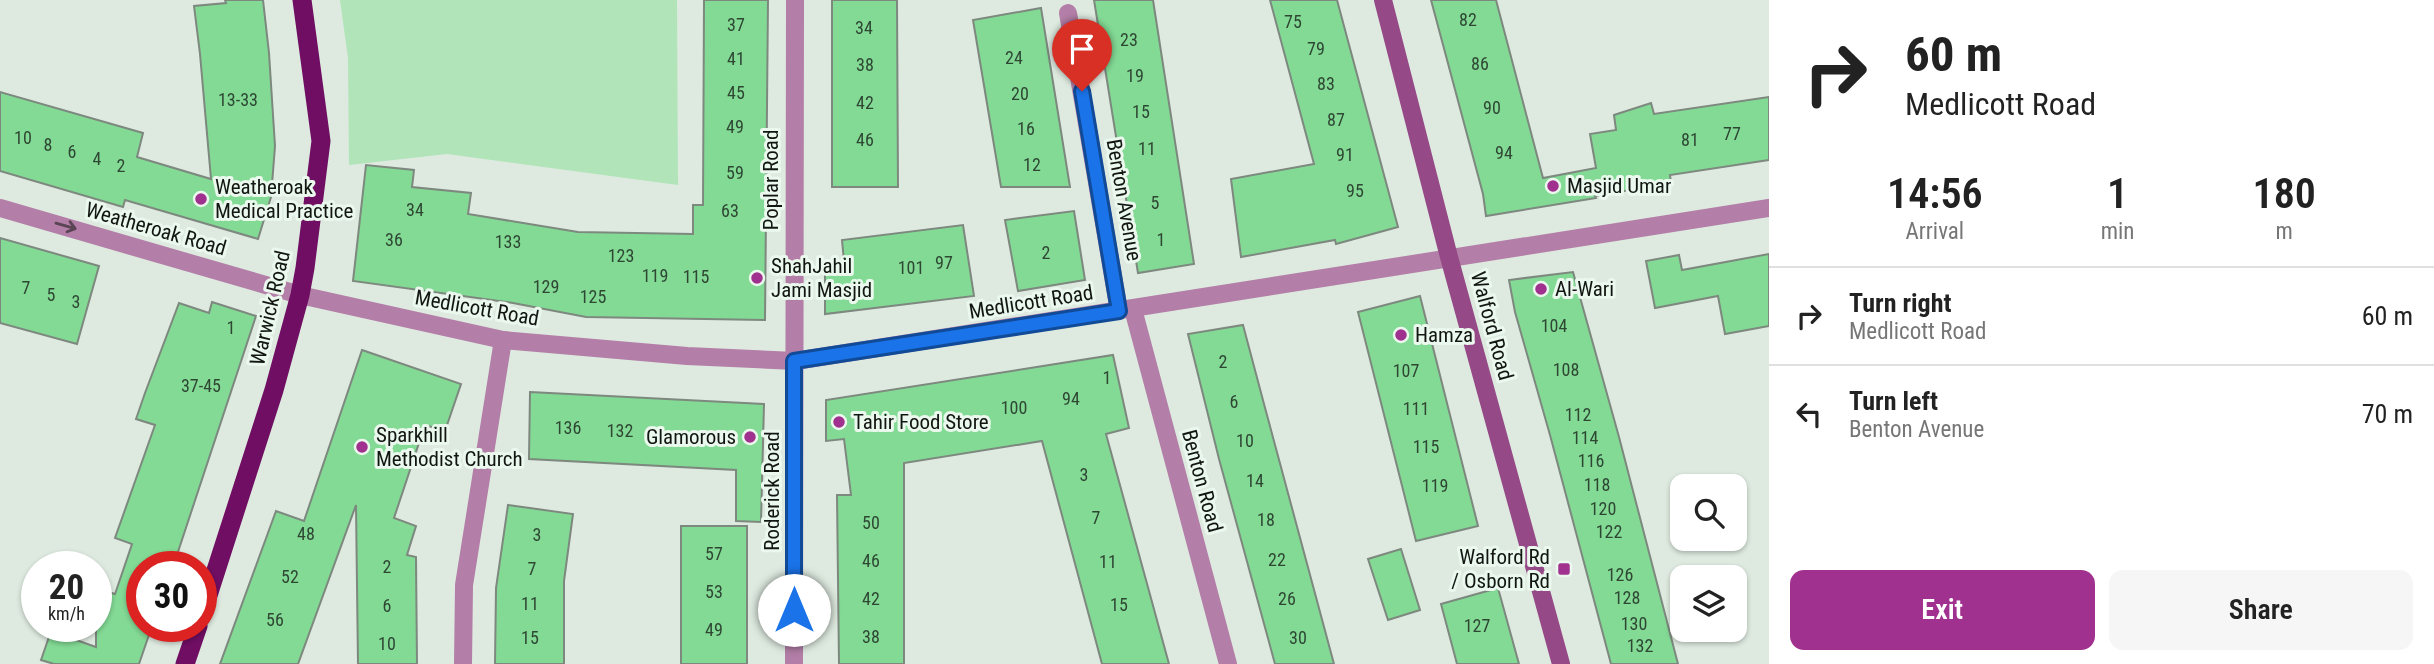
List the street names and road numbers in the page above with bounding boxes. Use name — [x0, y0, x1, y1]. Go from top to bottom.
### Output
street label: Poplar Road — [759, 130, 783, 230]
street label: Benton Avenue — [1101, 137, 1147, 263]
street label: Weatheroak Road — [83, 197, 229, 261]
street label: Warwick Road — [245, 248, 295, 368]
street label: Walford Road — [1466, 269, 1518, 383]
street label: Medlicott Road — [967, 280, 1095, 324]
street label: Medlicott Road — [413, 285, 541, 331]
street label: Benton Road — [1177, 427, 1227, 535]
street label: Roderick Road — [760, 431, 784, 551]

